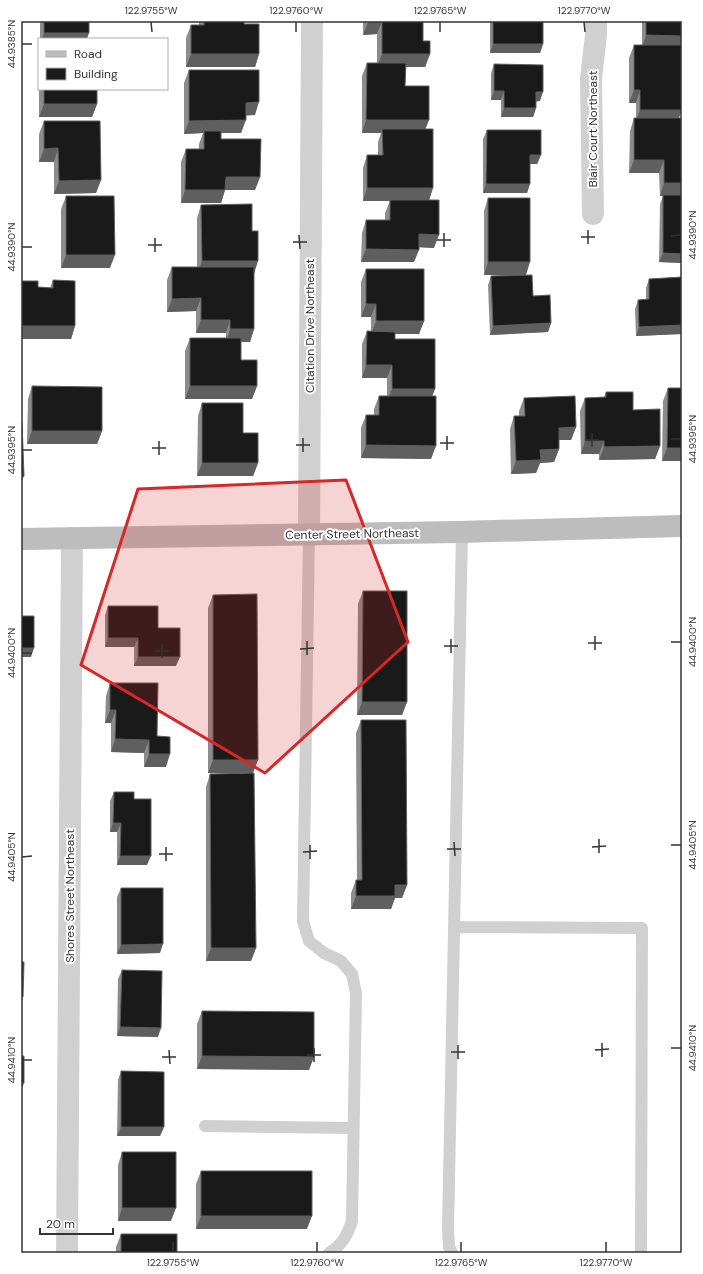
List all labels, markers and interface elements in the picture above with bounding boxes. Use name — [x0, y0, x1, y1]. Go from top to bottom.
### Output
text: 122.9755°W — [125, 4, 178, 17]
text: 122.9760°W — [269, 4, 323, 17]
text: 122.9765°W — [414, 4, 467, 17]
text: 122.9770°W — [558, 4, 611, 17]
text: 44.9385°N — [5, 20, 18, 68]
legend — [38, 38, 168, 90]
text: Road — [74, 46, 102, 62]
text: Building — [74, 66, 118, 82]
street label: Blair Court Northeast — [585, 70, 601, 188]
text: 44.9390°N — [686, 210, 699, 260]
text: 44.9390°N — [5, 222, 18, 272]
street label: Citation Drive Northeast — [302, 259, 318, 393]
text: 44.9395°N — [686, 415, 699, 463]
text: 44.9395°N — [5, 426, 18, 474]
street label: Center Street Northeast — [285, 525, 419, 543]
text: 44.9400°N — [686, 617, 699, 667]
text: 44.9400°N — [5, 628, 18, 678]
text: 44.9405°N — [686, 820, 699, 870]
street label: Shores Street Northeast — [62, 829, 78, 963]
text: 44.9405°N — [5, 832, 18, 882]
text: 44.9410°N — [686, 1025, 699, 1071]
text: 44.9410°N — [5, 1037, 18, 1083]
scale bar — [40, 1210, 113, 1236]
text: 20 m — [46, 1216, 75, 1232]
text: 122.9755°W — [147, 1256, 200, 1269]
text: 122.9760°W — [290, 1256, 344, 1269]
text: 122.9765°W — [435, 1256, 488, 1269]
text: 122.9770°W — [580, 1256, 633, 1269]

